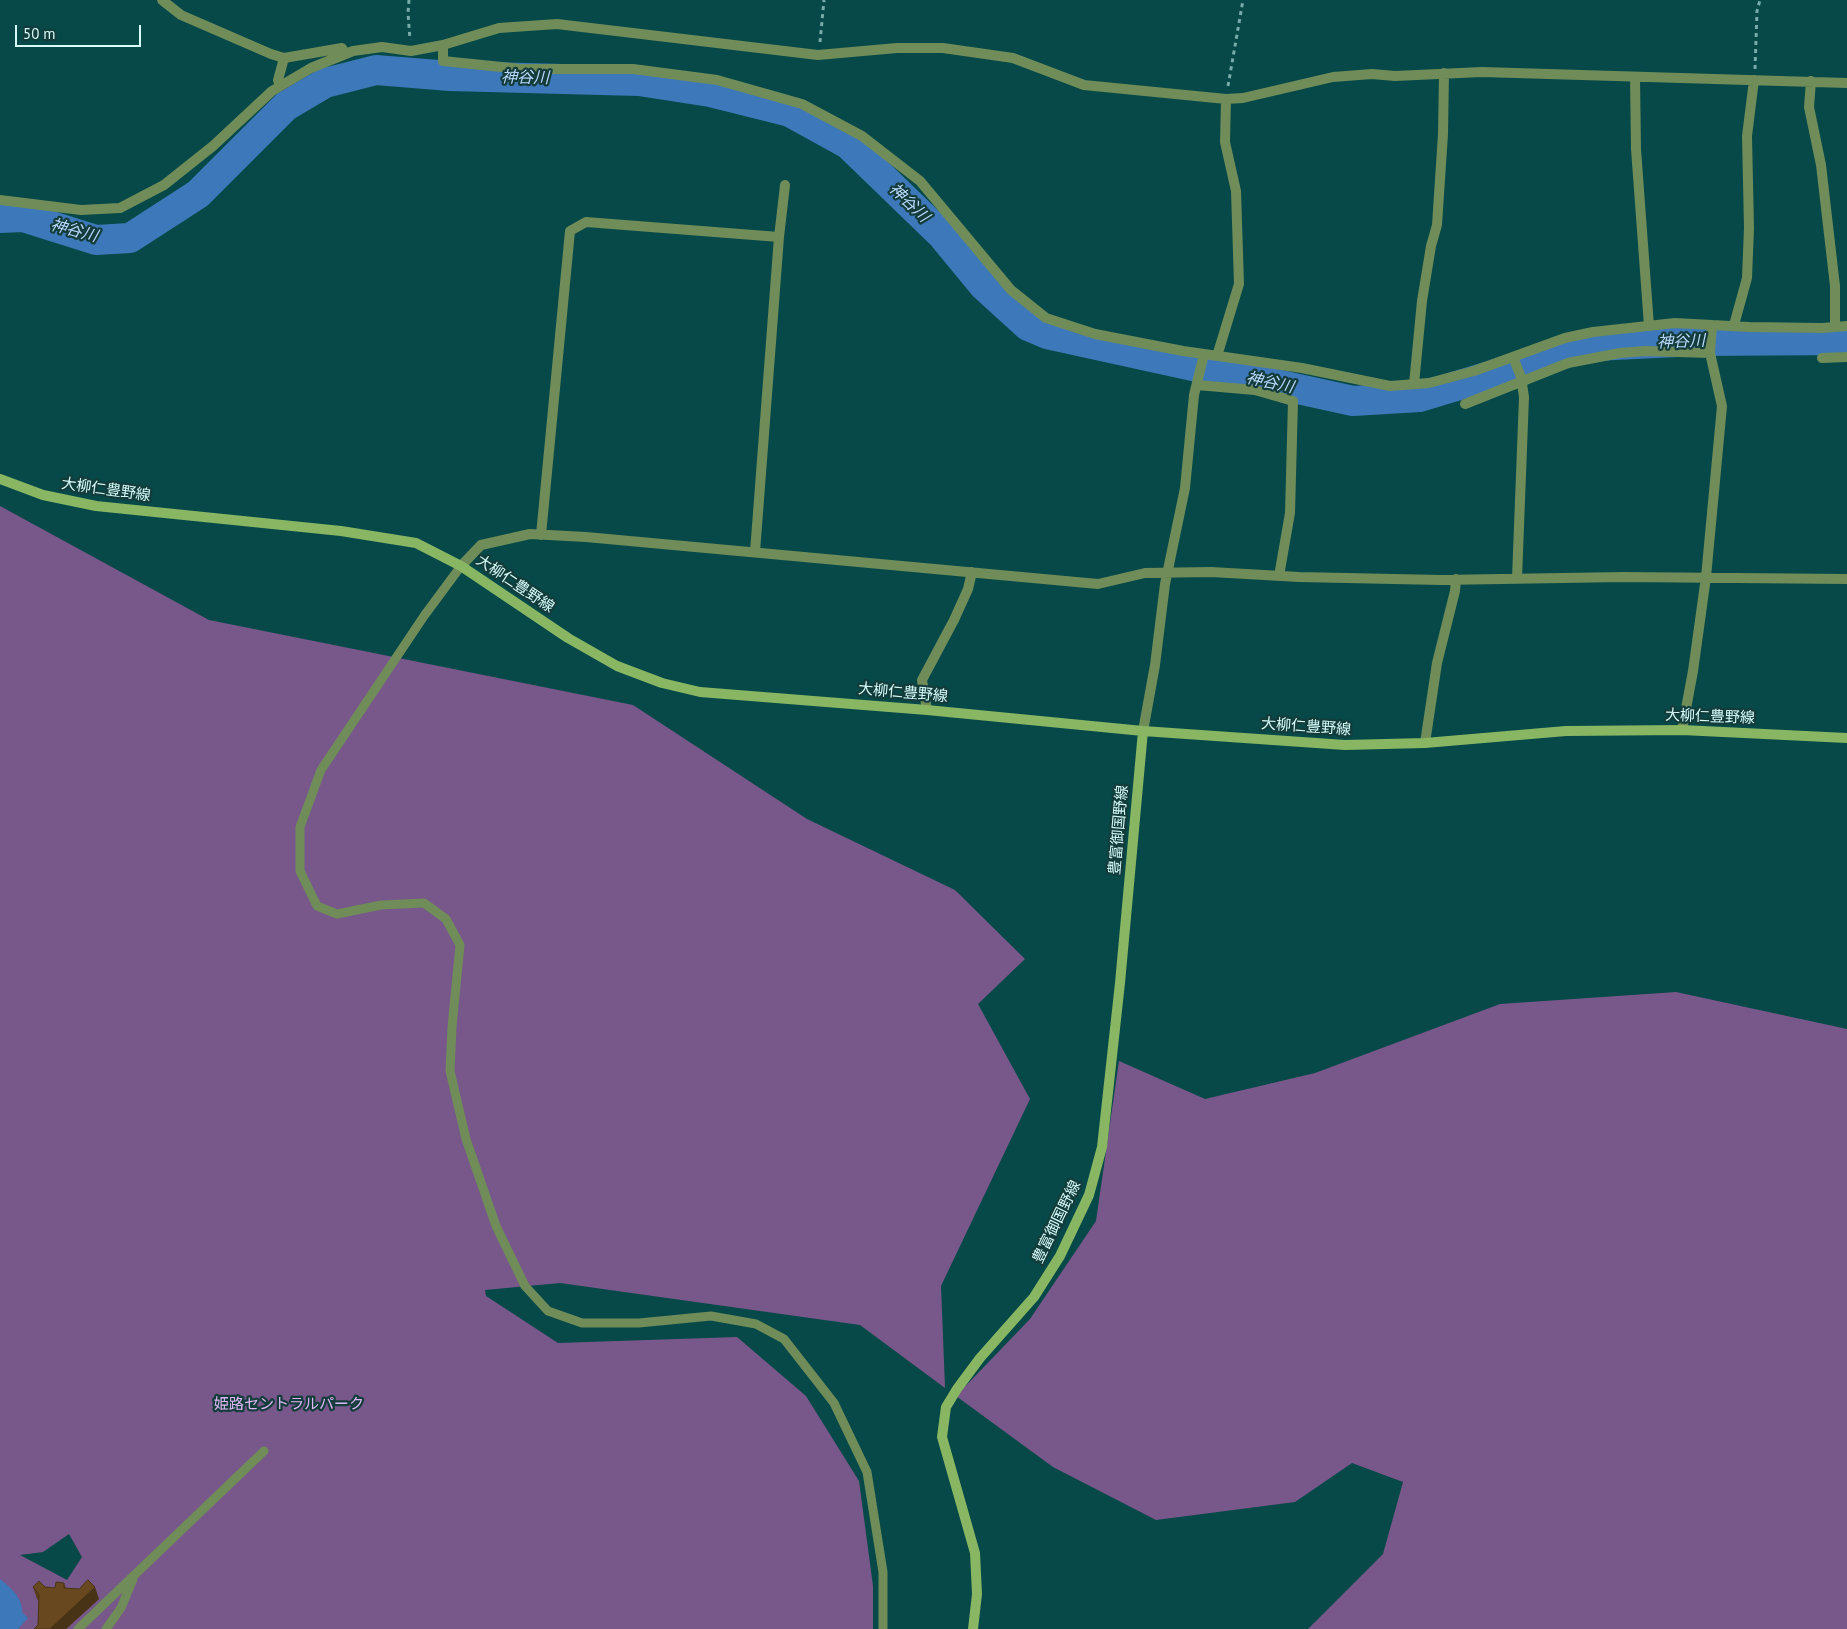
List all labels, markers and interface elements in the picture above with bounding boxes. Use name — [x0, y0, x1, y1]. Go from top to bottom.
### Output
scale bar — [18, 15, 144, 47]
text: 50 m — [23, 24, 56, 43]
water label: 神谷川 — [501, 68, 549, 88]
water label: 神谷川 — [885, 179, 933, 227]
water label: 神谷川 — [48, 216, 100, 246]
water label: 神谷川 — [1657, 332, 1705, 352]
water label: 神谷川 — [1245, 369, 1295, 397]
street label: 大柳仁豊野線 — [60, 475, 152, 505]
street label: 大柳仁豊野線 — [473, 551, 557, 617]
street label: 大柳仁豊野線 — [857, 680, 949, 706]
street label: 大柳仁豊野線 — [1665, 706, 1755, 728]
street label: 大柳仁豊野線 — [1260, 715, 1352, 739]
street label: 豊富御国野線 — [1106, 784, 1132, 876]
street label: 豊富御国野線 — [1029, 1178, 1085, 1266]
park label: 姫路セントラルパーク — [214, 1396, 364, 1414]

